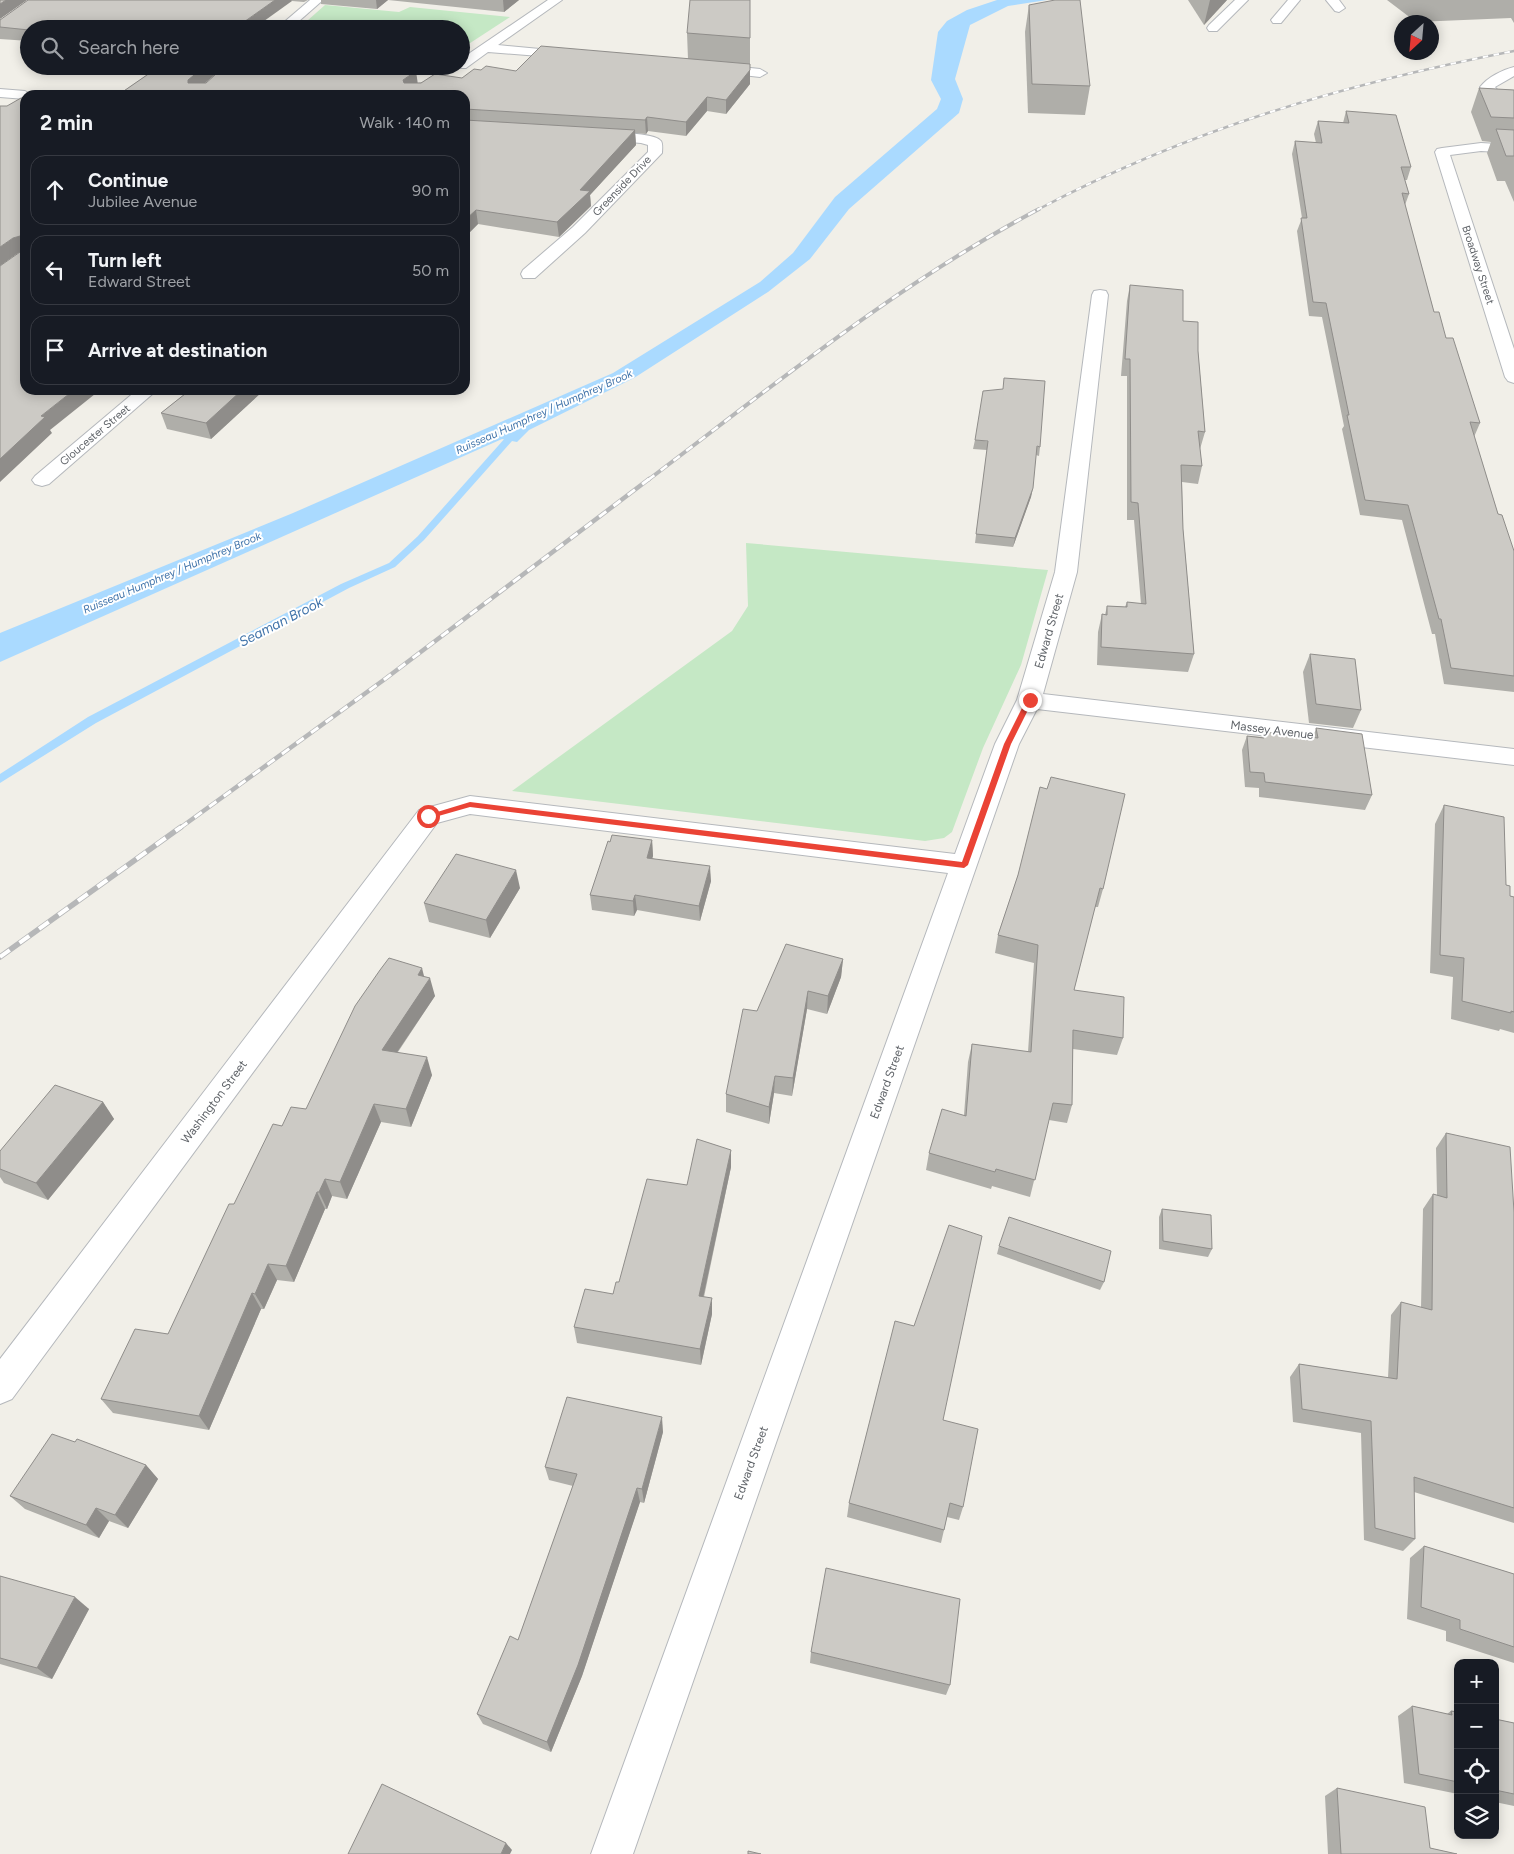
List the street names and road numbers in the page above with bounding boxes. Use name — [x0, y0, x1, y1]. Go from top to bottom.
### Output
street label: Greenside Drive — [590, 153, 654, 219]
street label: Broadway Street — [1459, 224, 1497, 306]
street label: Gloucester Street — [57, 402, 133, 468]
street label: Edward Street — [1032, 592, 1066, 670]
street label: Massey Avenue — [1230, 718, 1315, 742]
street label: Edward Street — [867, 1043, 907, 1121]
street label: Washington Street — [178, 1057, 250, 1146]
street label: Edward Street — [731, 1424, 771, 1502]

